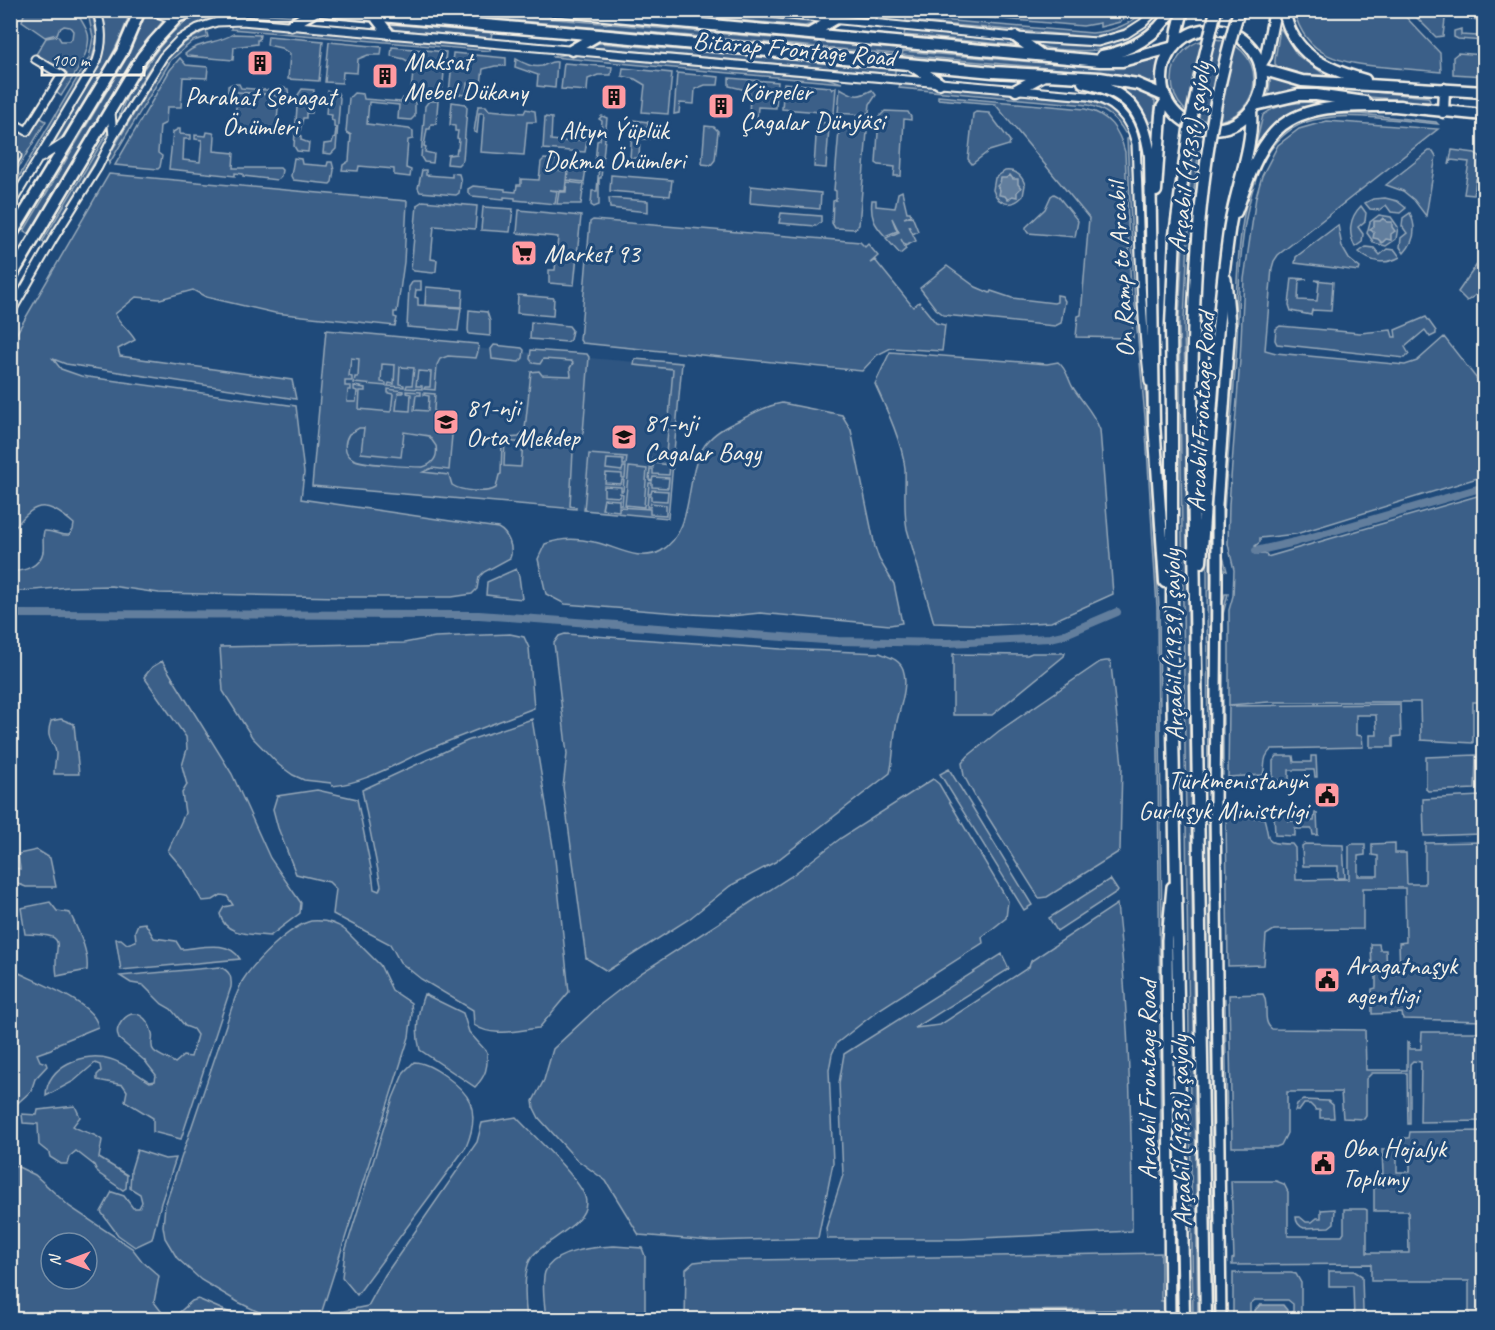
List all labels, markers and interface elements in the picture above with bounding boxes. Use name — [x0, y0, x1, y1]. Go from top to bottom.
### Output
street label: Bitarap Frontage Road — [692, 24, 900, 75]
scale bar — [42, 39, 144, 77]
place label: Maksat Mebel Dükany — [404, 45, 530, 108]
building icon: Parahat Senagat Önümleri — [245, 48, 275, 78]
text: 100 m — [51, 49, 92, 71]
street label: Arçabil (1939) şaýoly — [1159, 58, 1219, 254]
building icon: Maksat Mebel Dükany — [370, 61, 400, 91]
place label: Körpeler Çagalar Dünýäsi — [740, 75, 888, 138]
place label: Parahat Senagat Önümleri — [185, 80, 339, 143]
building icon: Altyn Ýüplük Dokma Önümleri — [599, 82, 629, 112]
building icon: Körpeler Çagalar Dünýäsi — [706, 91, 736, 121]
place label: Altyn Ýüplük Dokma Önümleri — [543, 114, 688, 177]
street label: On Ramp to Arcabil — [1100, 177, 1142, 358]
place label: Market 93 — [544, 237, 642, 270]
supermarket icon: Market 93 — [509, 238, 539, 268]
street label: Arcabil Frontage Road — [1179, 308, 1223, 513]
place label: 81-nji Orta Mekdep — [466, 391, 582, 454]
place label: 81-nji Cagalar Bagy — [644, 406, 763, 469]
school or university icon: 81-nji Orta Mekdep — [431, 407, 461, 437]
school or university icon: 81-nji Cagalar Bagy — [609, 422, 639, 452]
street label: Arçabil (1939) şaýoly — [1155, 547, 1191, 741]
place label: Türkmenistanyň Gurluşyk Ministrligi — [1138, 764, 1311, 827]
public building icon: Türkmenistanyň Gurluşyk Ministrligi — [1312, 780, 1342, 810]
place label: Aragatnaşyk agentligi — [1346, 949, 1459, 1012]
public building icon: Aragatnaşyk agentligi — [1312, 965, 1342, 995]
street label: Arcabil Frontage Road — [1131, 976, 1164, 1180]
street label: Arçabil (1939) şaýoly — [1163, 1033, 1199, 1227]
place label: Oba Hojalyk Toplumy — [1342, 1132, 1448, 1195]
public building icon: Oba Hojalyk Toplumy — [1308, 1148, 1338, 1178]
north arrow — [39, 1231, 99, 1291]
text: N — [45, 1253, 65, 1266]

